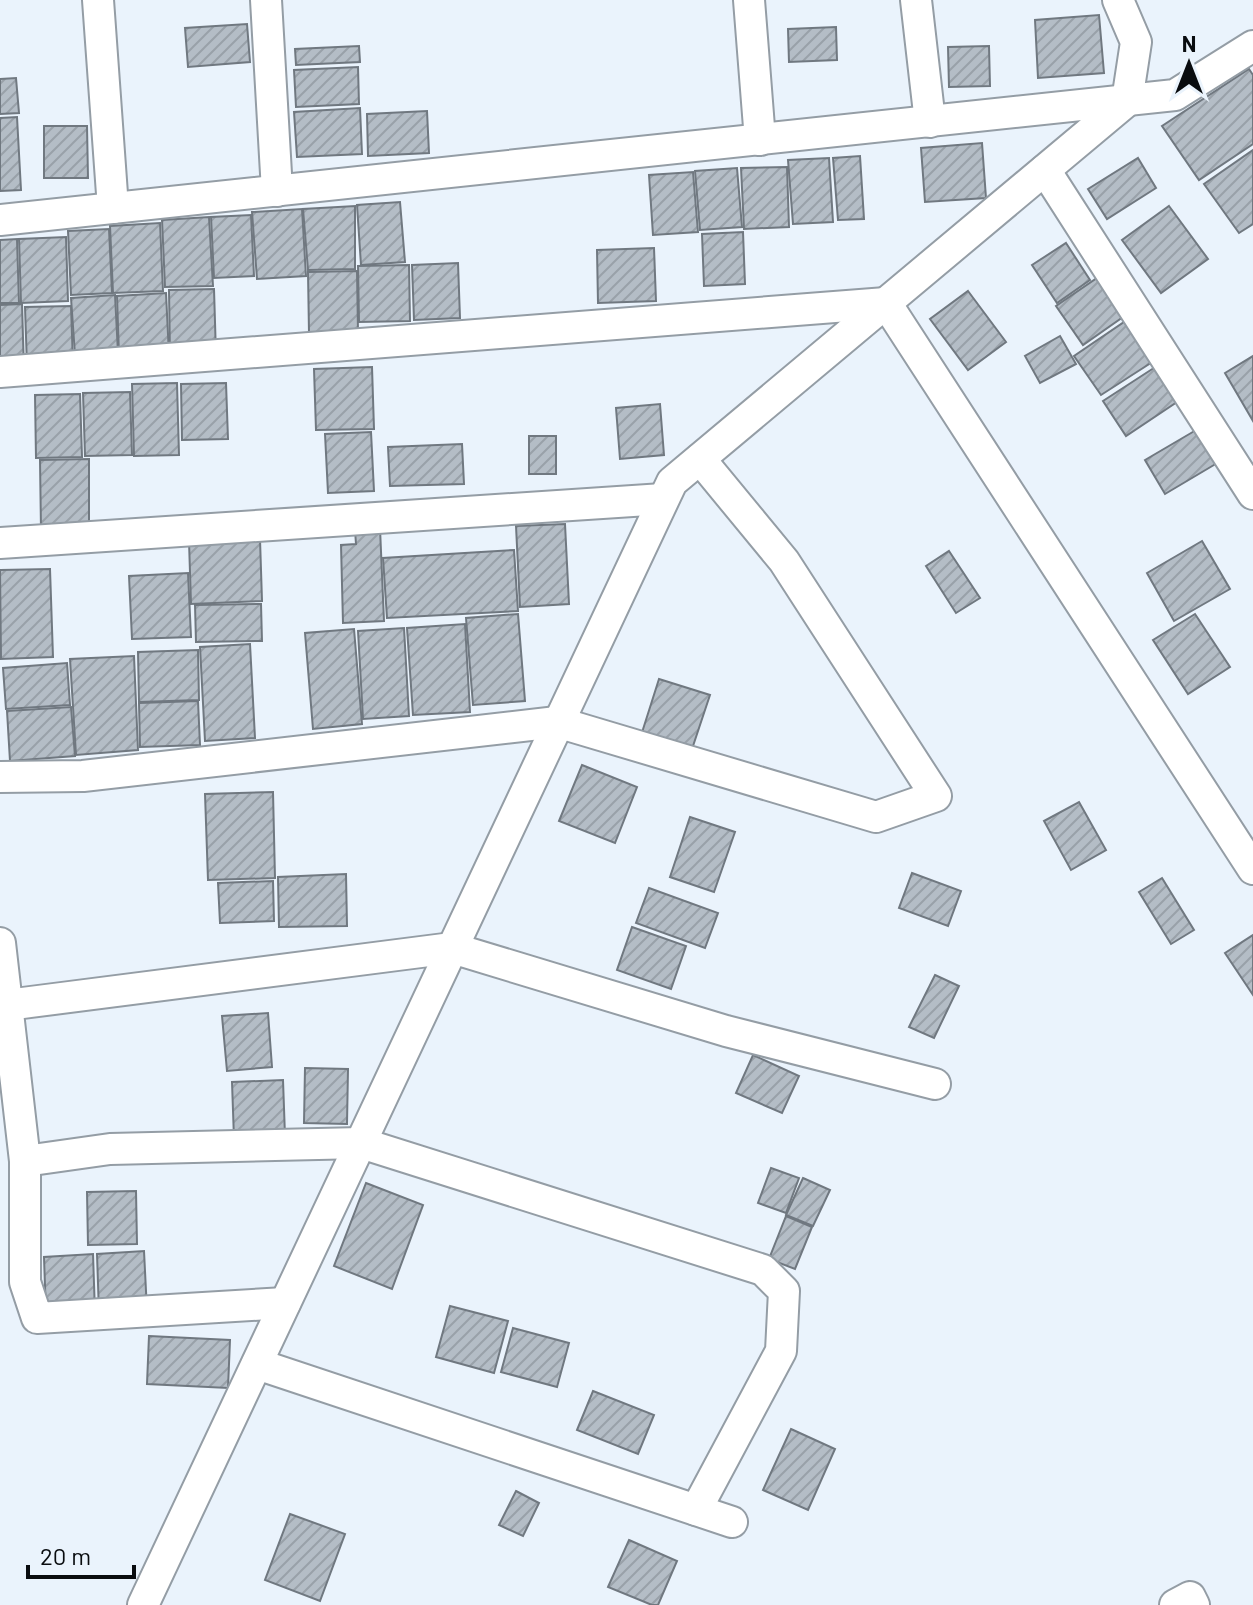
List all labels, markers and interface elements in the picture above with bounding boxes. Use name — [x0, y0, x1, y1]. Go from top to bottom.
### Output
north arrow — [1149, 24, 1229, 104]
text: N — [1182, 30, 1196, 56]
scale bar — [28, 1529, 134, 1579]
text: 20 m — [40, 1541, 91, 1570]

